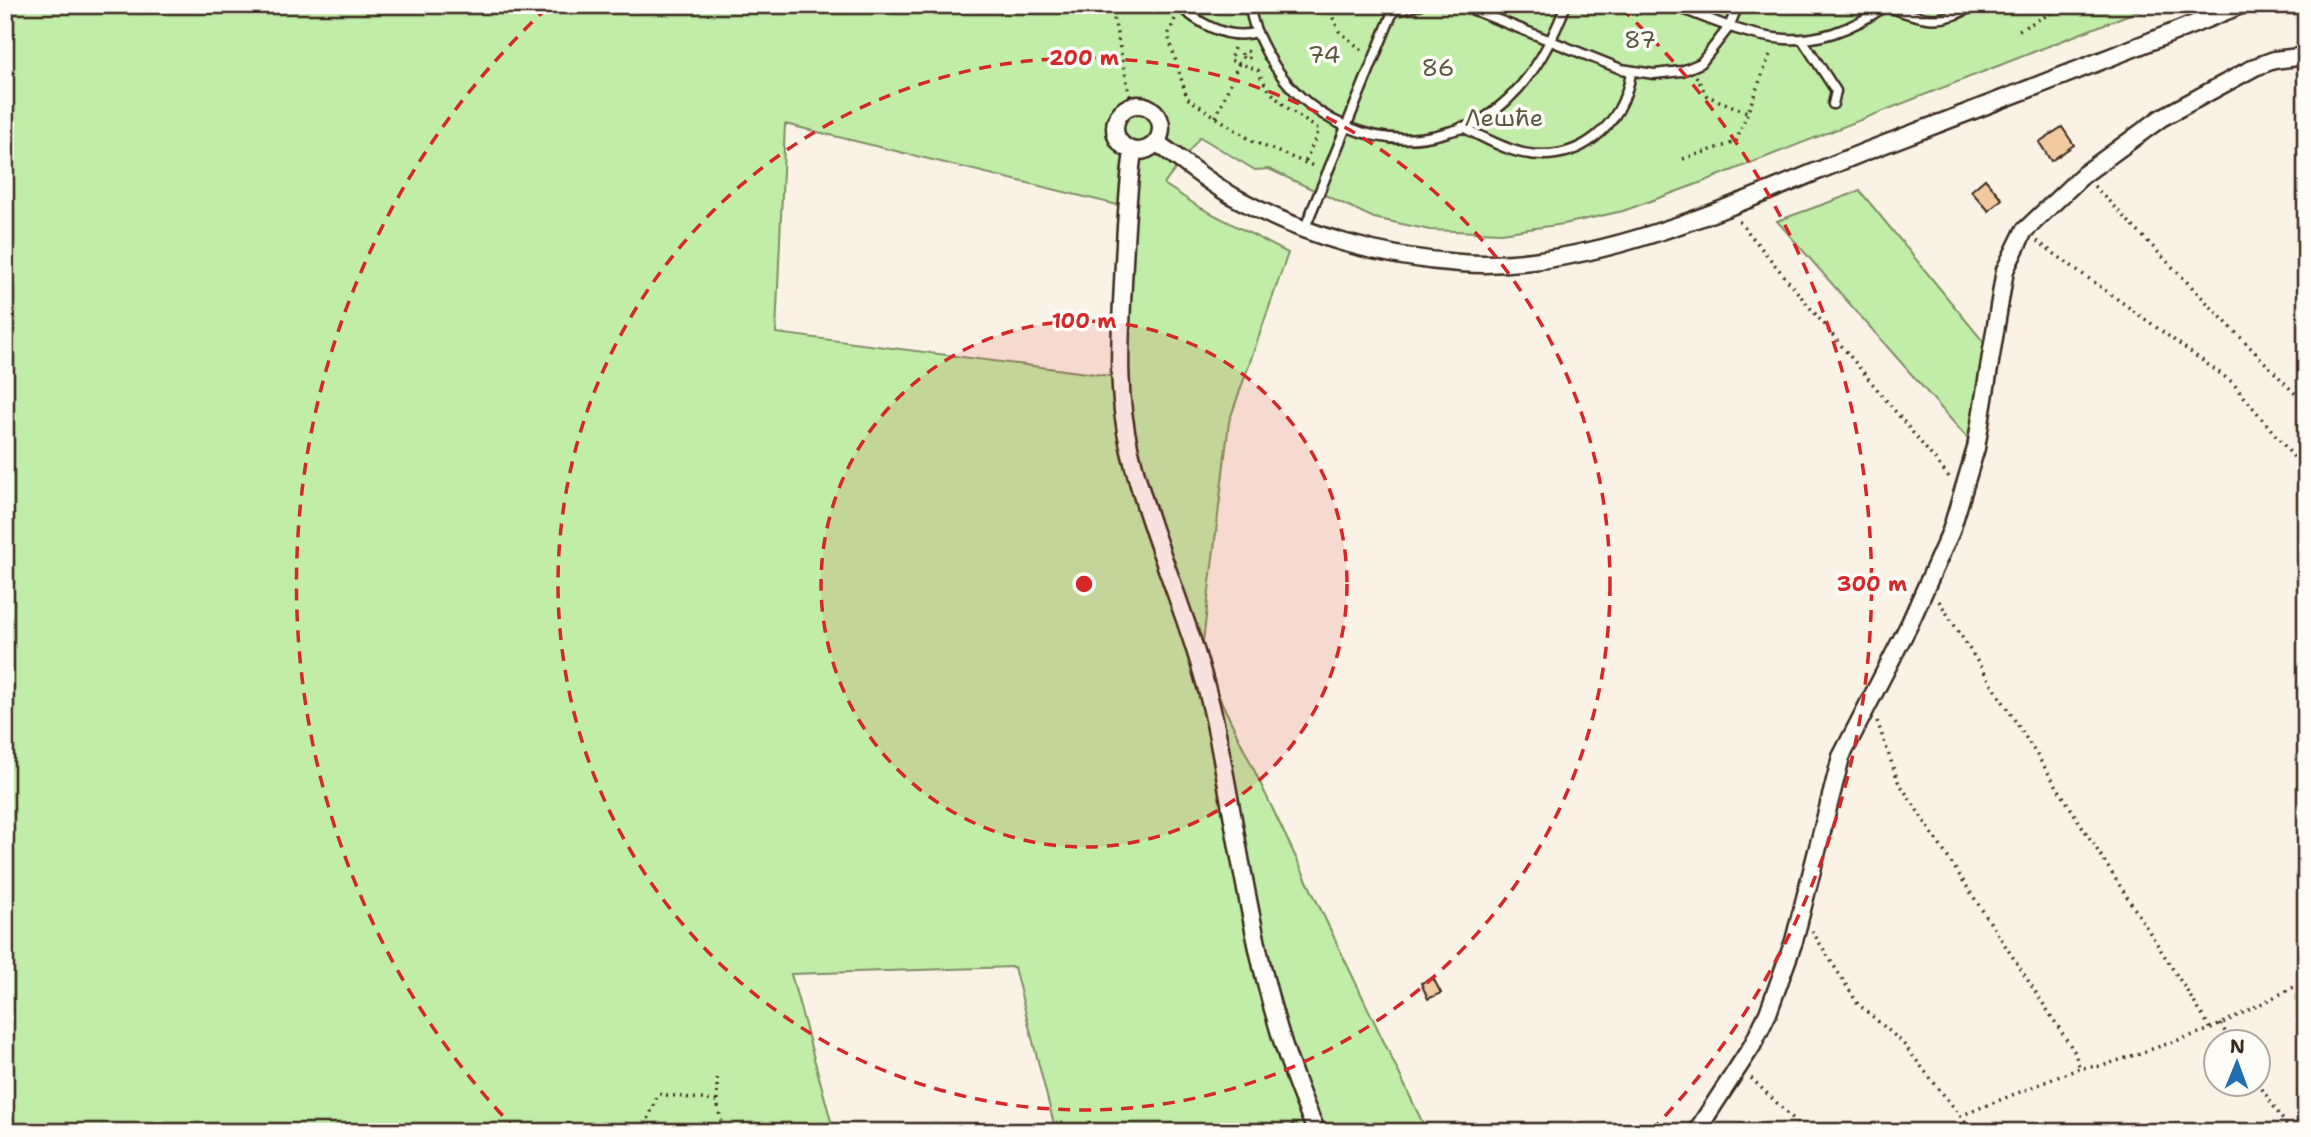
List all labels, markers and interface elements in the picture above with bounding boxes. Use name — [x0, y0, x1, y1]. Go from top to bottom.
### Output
park label: 87 — [1624, 24, 1656, 56]
park label: 74 — [1308, 39, 1340, 71]
text: 200 m — [1049, 44, 1119, 72]
park label: 86 — [1422, 52, 1454, 84]
park label: Лешће — [1465, 102, 1543, 134]
text: 100 m — [1052, 307, 1116, 335]
text: 300 m — [1837, 570, 1907, 598]
centre of rings — [1072, 572, 1096, 596]
north arrow — [2202, 1028, 2272, 1098]
text: N — [2230, 1034, 2245, 1059]

